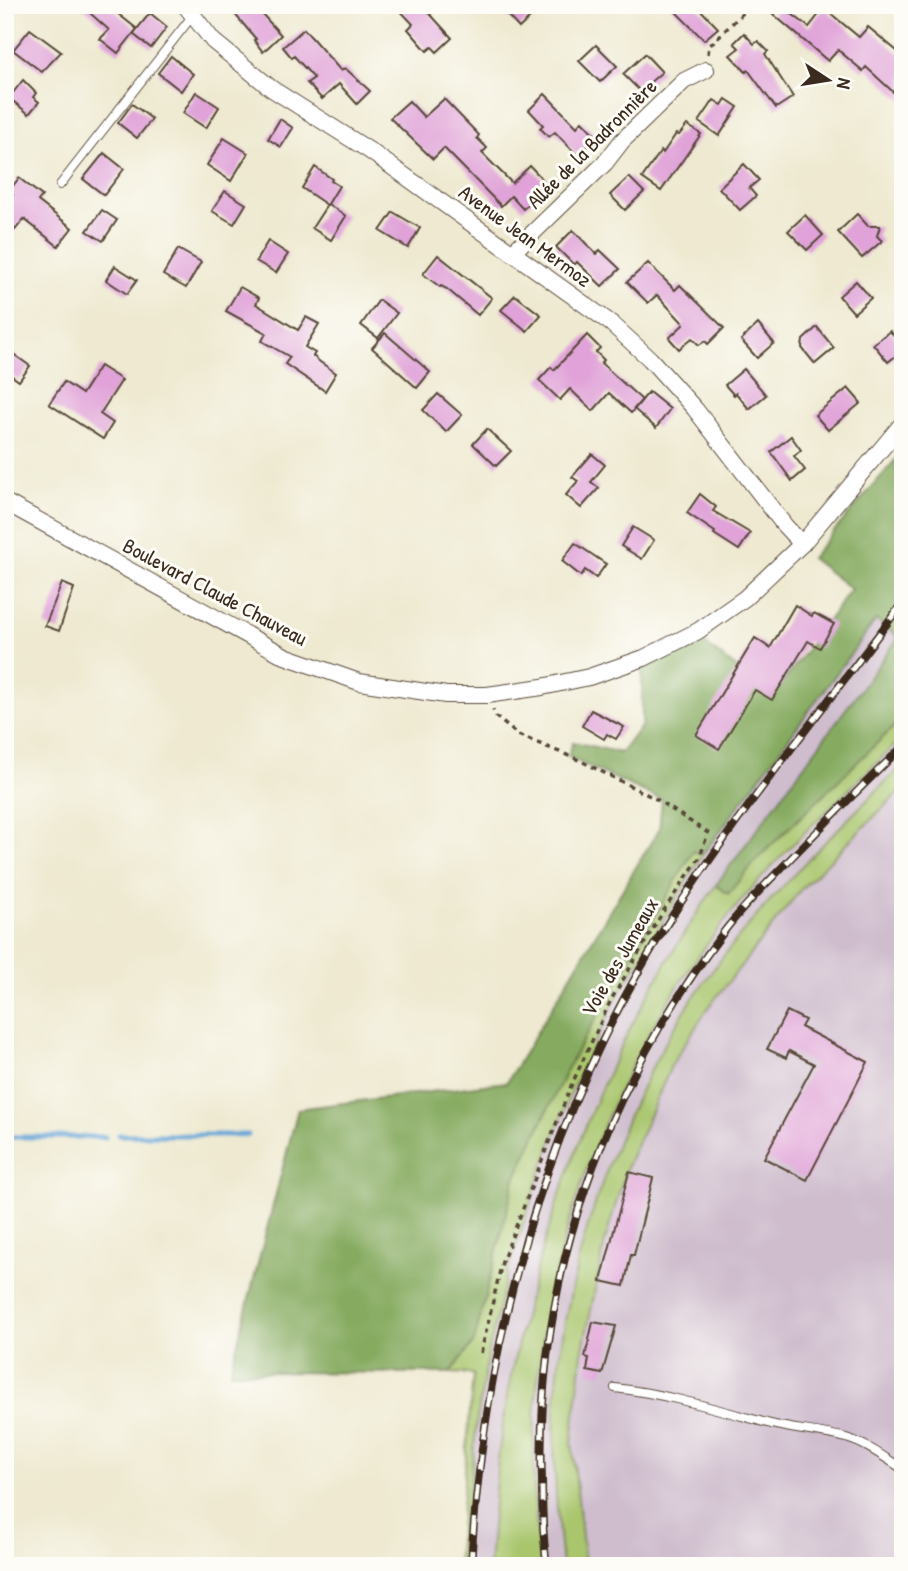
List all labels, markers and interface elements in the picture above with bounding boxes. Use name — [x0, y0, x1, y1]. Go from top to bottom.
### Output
north arrow — [792, 46, 862, 116]
street label: Allée de la Badronnière — [520, 72, 663, 215]
text: N — [831, 76, 858, 91]
street label: Avenue Jean Mermoz — [453, 178, 598, 294]
street label: Boulevard Claude Chauveau — [118, 531, 313, 653]
street label: Voie des Jumeaux — [574, 892, 665, 1021]

